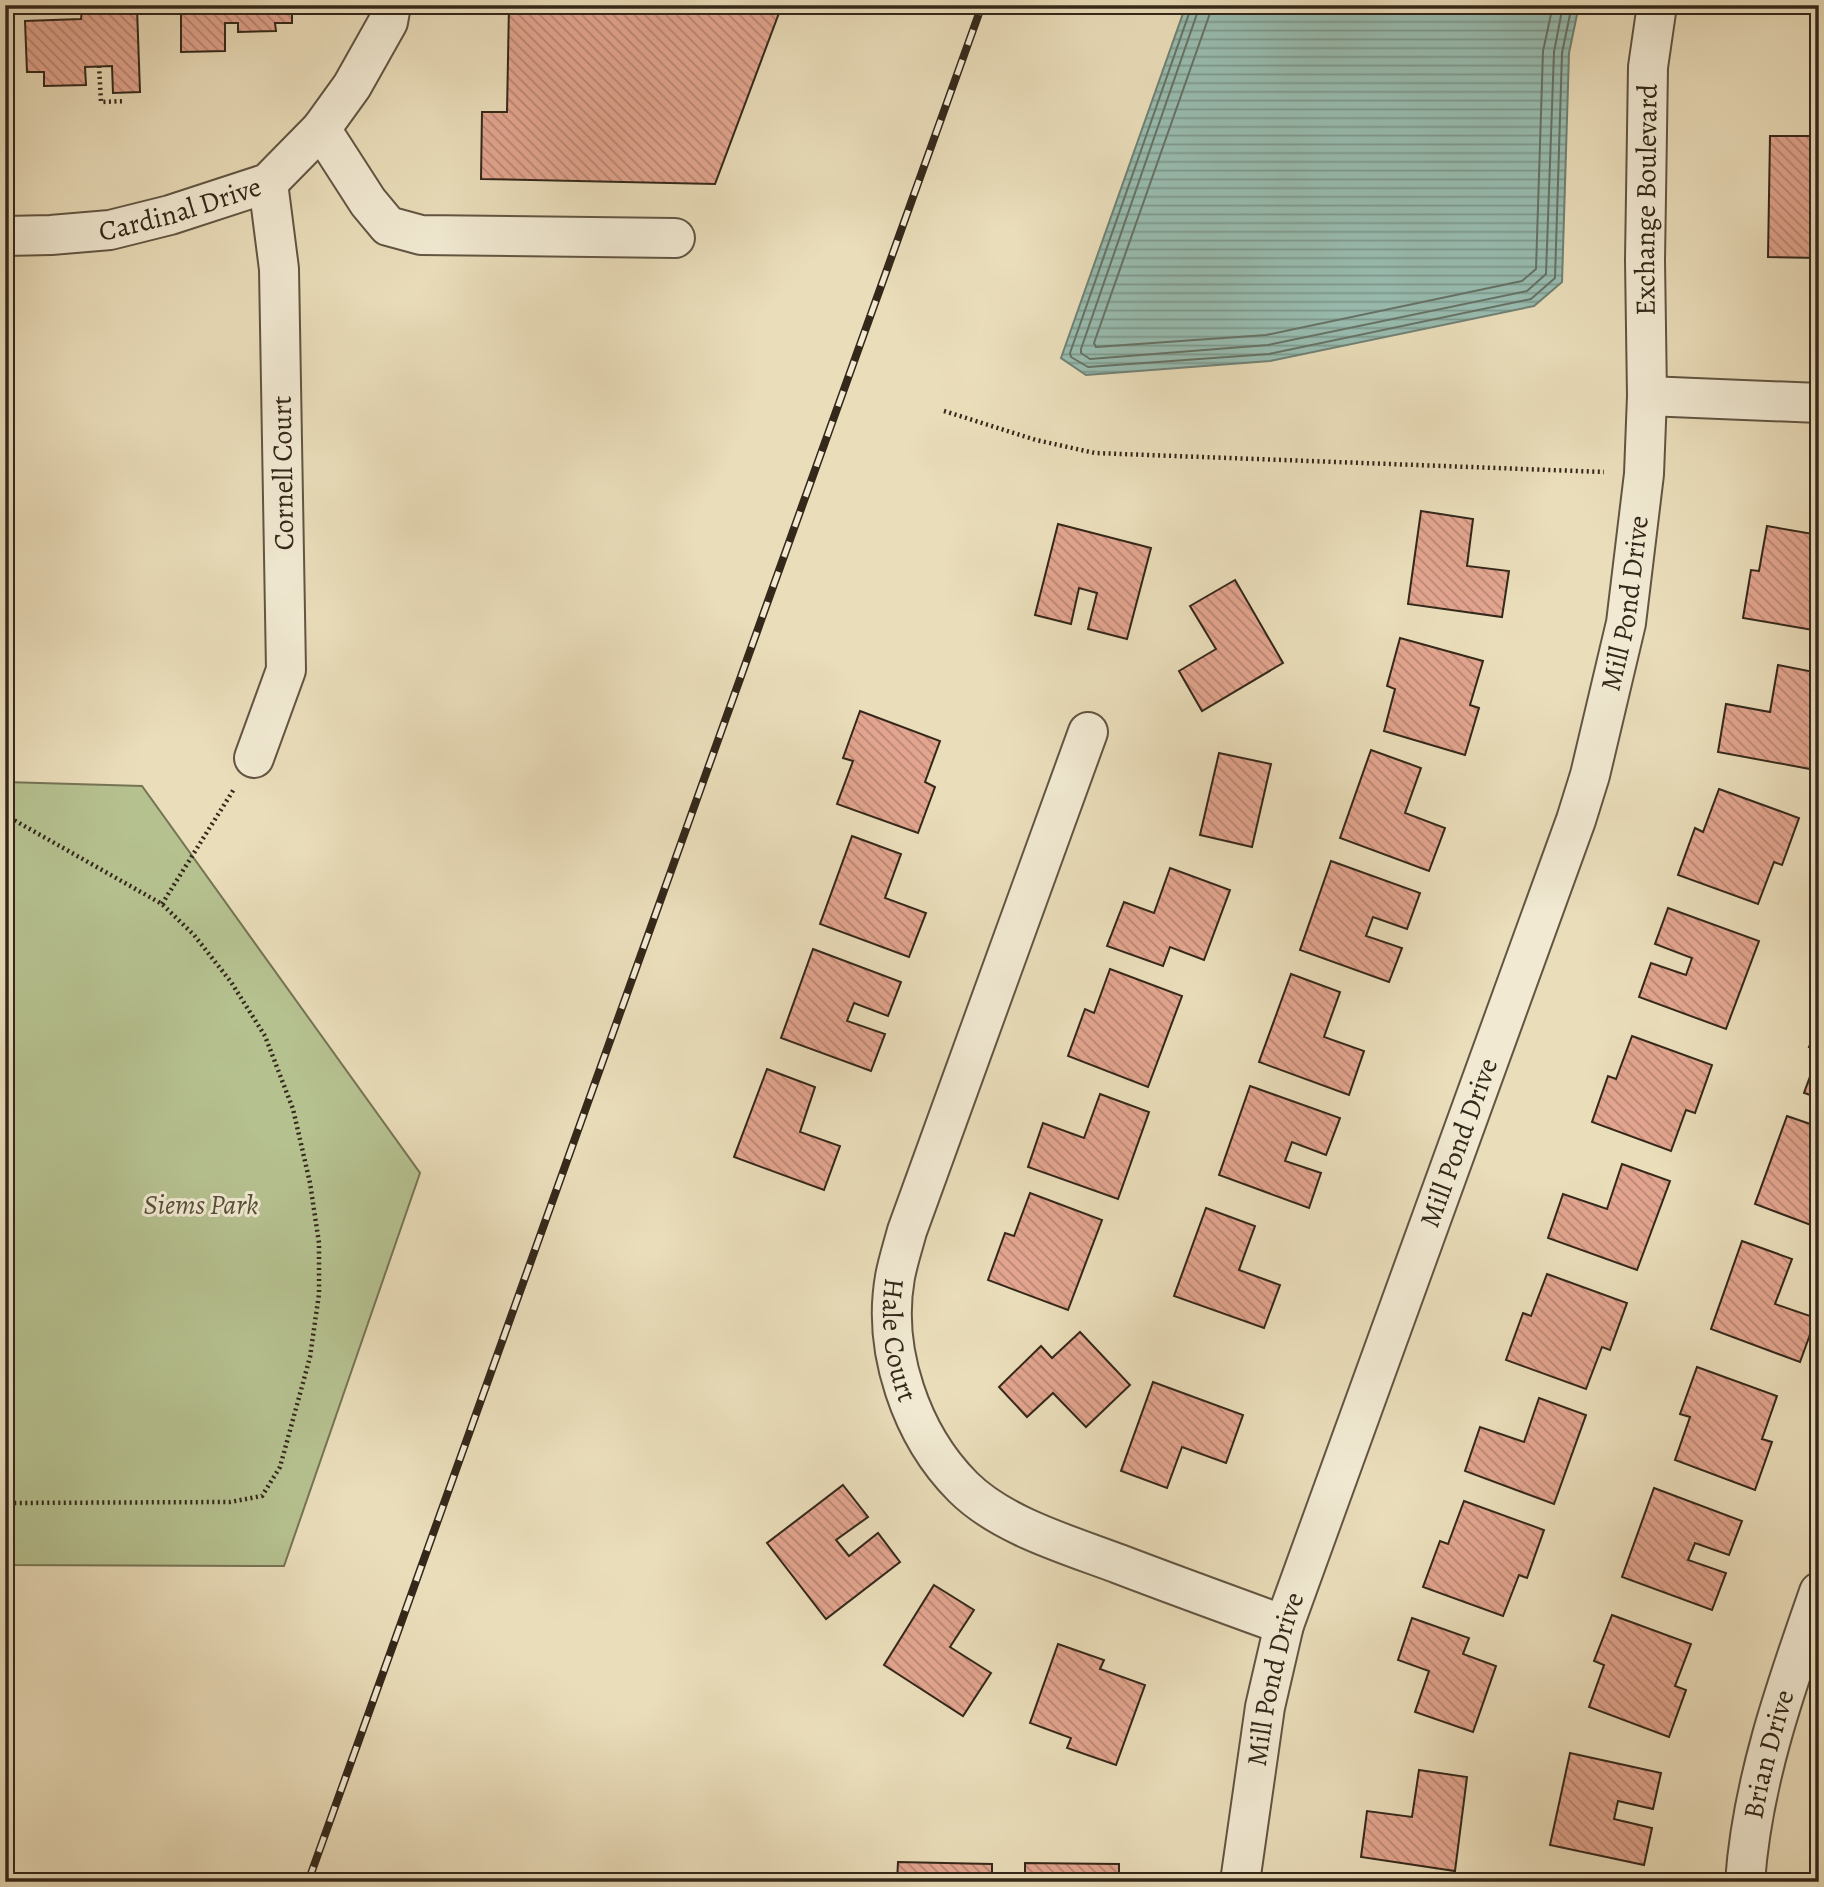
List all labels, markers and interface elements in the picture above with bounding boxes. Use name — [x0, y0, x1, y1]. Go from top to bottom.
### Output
street label: Exchange Boulevard — [1626, 82, 1667, 316]
street label: Cardinal Drive — [97, 168, 266, 250]
street label: Cornell Court — [263, 395, 303, 551]
street label: Mill Pond Drive — [1592, 513, 1658, 695]
street label: Mill Pond Drive — [1411, 1053, 1507, 1233]
park label: Siems Park — [144, 1186, 258, 1224]
street label: Hale Court — [873, 1276, 926, 1407]
street label: Mill Pond Drive — [1238, 1587, 1313, 1769]
street label: Brian Drive — [1734, 1685, 1804, 1822]

